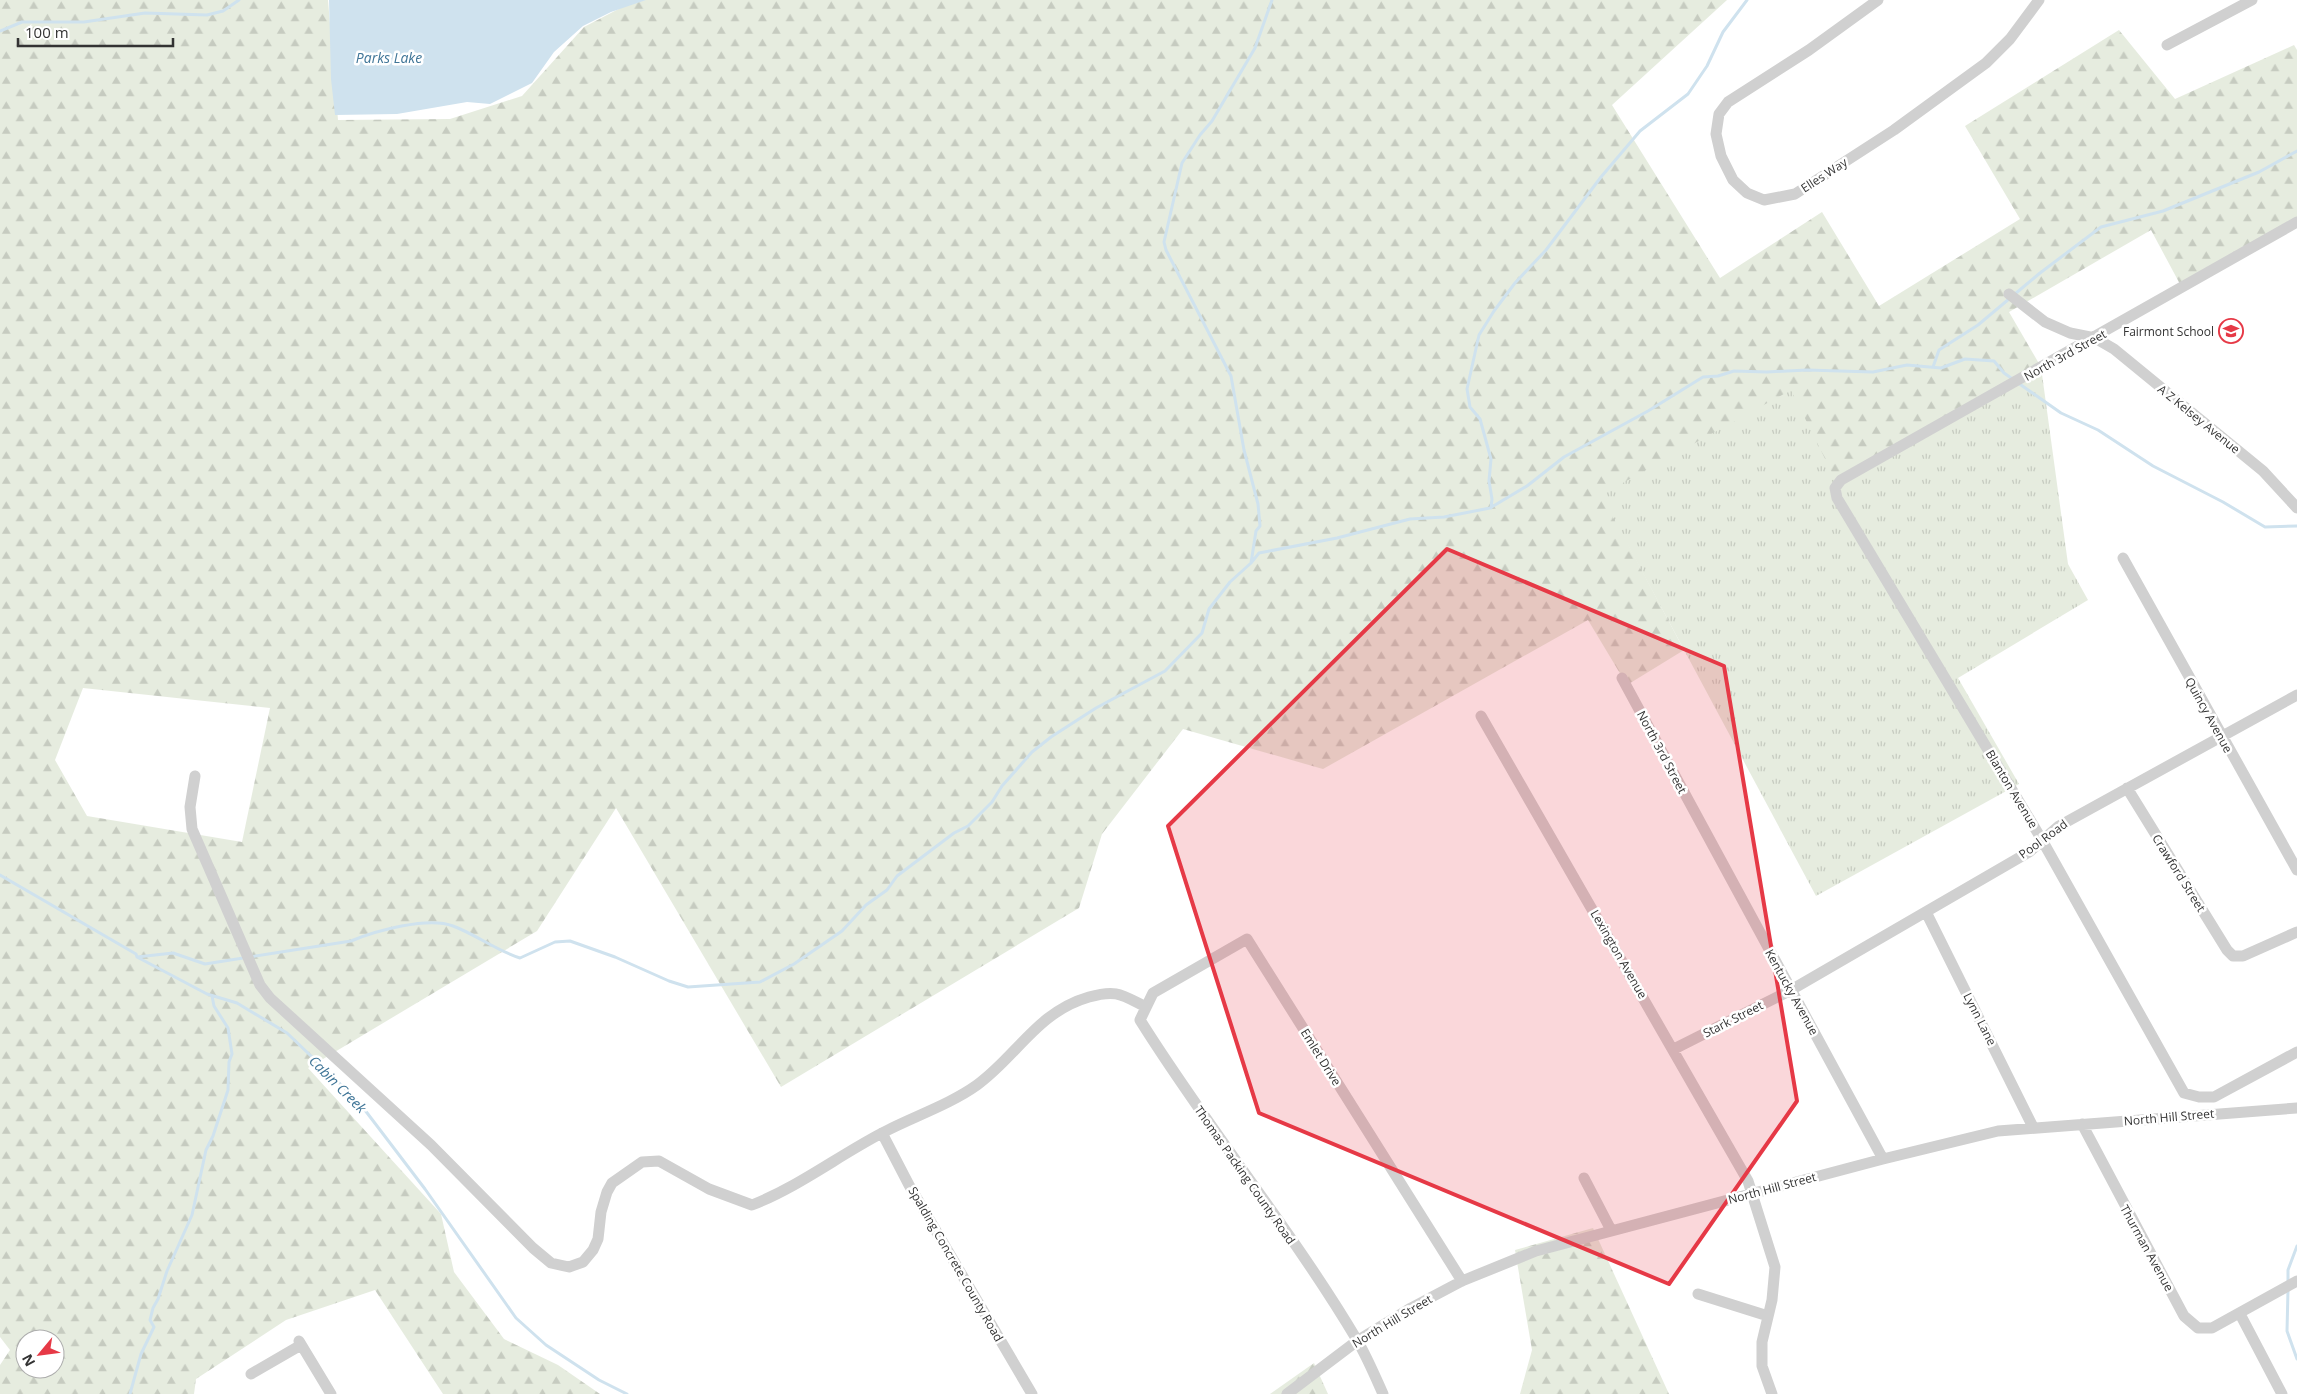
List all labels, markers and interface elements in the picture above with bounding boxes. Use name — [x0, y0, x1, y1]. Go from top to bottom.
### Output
scale bar — [18, 15, 172, 47]
text: 100 m — [25, 22, 69, 42]
water label: Parks Lake — [356, 48, 422, 67]
street label: Elles Way — [1798, 153, 1851, 196]
school or university icon: Fairmont School — [2218, 318, 2244, 344]
place label: Fairmont School — [2123, 323, 2214, 340]
street label: North 3rd Street — [2021, 325, 2109, 385]
street label: A Z Kelsey Avenue — [2154, 381, 2244, 458]
street label: Quincy Avenue — [2181, 674, 2237, 756]
street label: North 3rd Street — [1633, 708, 1691, 796]
street label: Blanton Avenue — [1982, 747, 2042, 832]
street label: Pool Road — [2015, 816, 2071, 862]
street label: Crawford Street — [2148, 831, 2210, 915]
street label: Lexington Avenue — [1587, 906, 1651, 1002]
street label: Kentucky Avenue — [1761, 946, 1823, 1038]
street label: Lynn Lane — [1959, 990, 2001, 1049]
street label: Stark Street — [1700, 997, 1766, 1041]
street label: Emlet Drive — [1297, 1025, 1345, 1089]
water label: Cabin Creek — [305, 1051, 372, 1118]
street label: Thomas Packing County Road — [1191, 1102, 1299, 1248]
street label: North Hill Street — [2123, 1105, 2215, 1129]
street label: North Hill Street — [1726, 1168, 1818, 1208]
street label: Spalding Concrete County Road — [905, 1183, 1007, 1345]
street label: Thurman Avenue — [2116, 1202, 2178, 1294]
street label: North Hill Street — [1349, 1290, 1435, 1352]
north arrow — [15, 1329, 65, 1379]
text: N — [17, 1351, 39, 1370]

